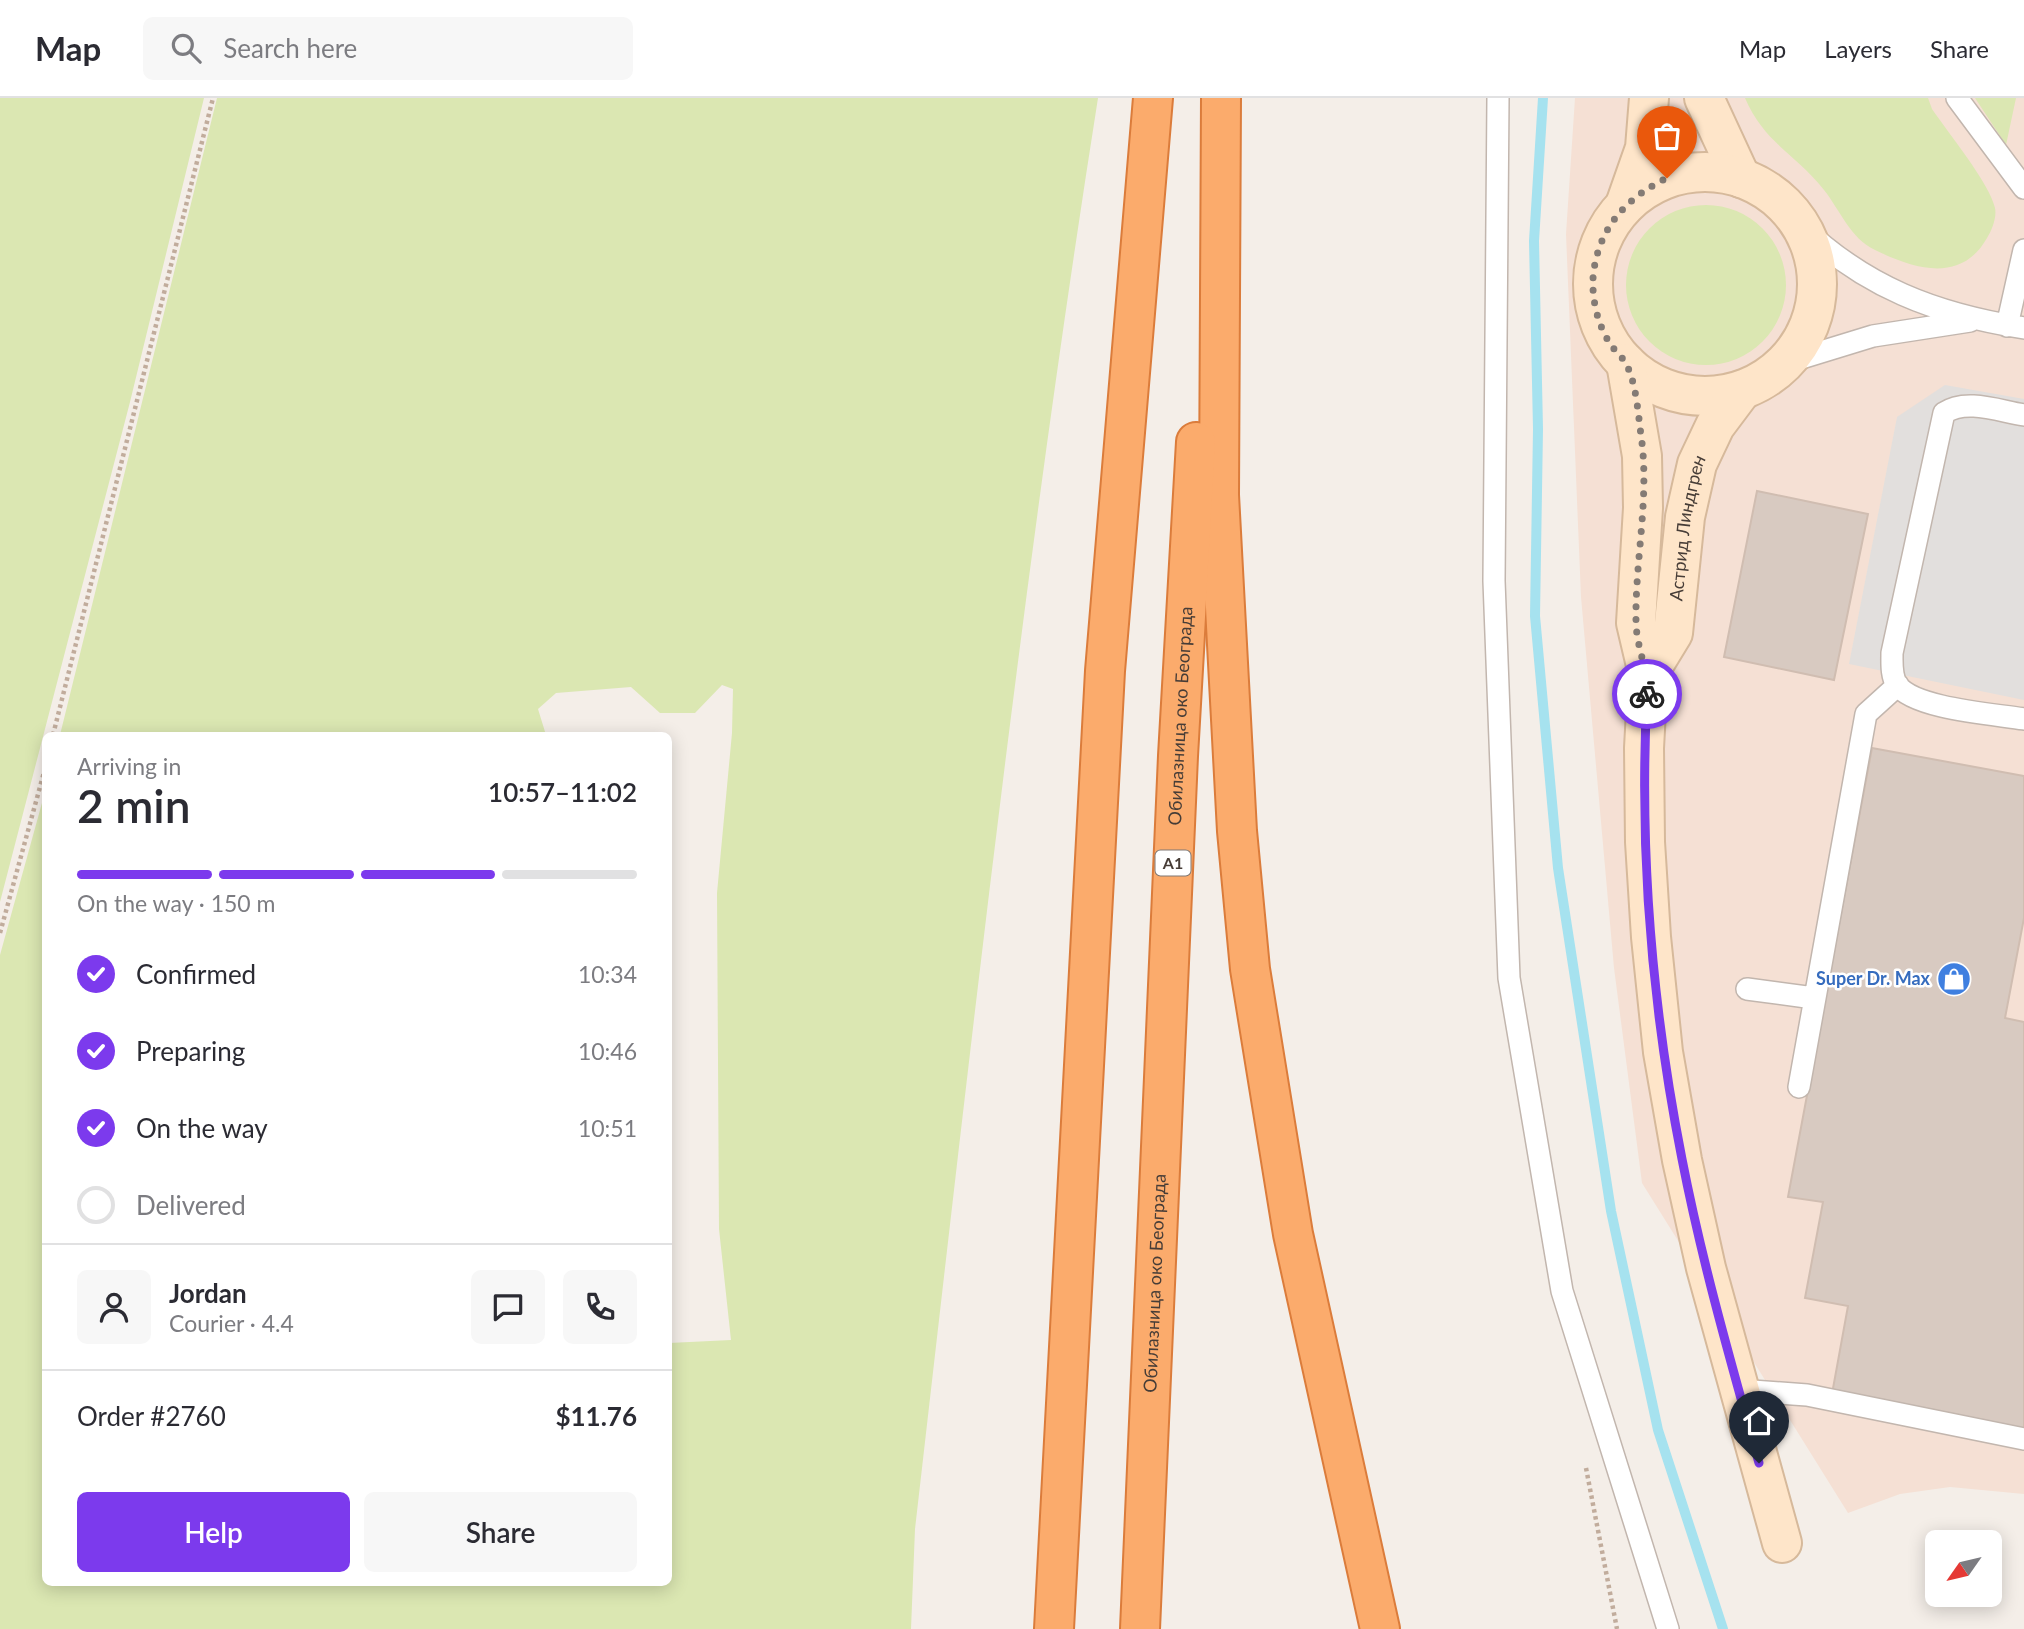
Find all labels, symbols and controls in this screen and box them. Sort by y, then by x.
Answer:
search box [143,17,633,80]
text: Map [35,28,101,68]
icon: search [167,29,205,67]
text: Search here [223,32,357,64]
text: Map [1739,34,1786,63]
text: Layers [1824,34,1892,63]
text: Share [1930,34,1989,63]
pin [1637,106,1697,178]
icon: bag [1648,117,1686,155]
street label: Астрид Линдгрен [1664,451,1710,602]
street label: Обилазница око Београда [1163,606,1197,826]
courier [1612,659,1682,729]
icon: bike [1628,675,1666,713]
text: Arriving in [77,752,181,780]
text: 10:57–11:02 [488,776,637,808]
text: 2 min [77,778,191,833]
road number: A1 [1156,850,1190,876]
text: On the way · 150 m [77,889,276,917]
icon: check [77,955,115,993]
text: Confirmed [136,958,256,990]
text: 10:34 [578,960,637,988]
shop icon: Super Dr. Max [1935,960,1973,998]
place label: Super Dr. Max [1816,967,1931,989]
icon: check [77,1032,115,1070]
text: Preparing [136,1035,245,1067]
text: 10:46 [578,1037,637,1065]
icon: check [77,1109,115,1147]
text: On the way [136,1112,268,1144]
text: 10:51 [578,1114,637,1142]
street label: Обилазница око Београда [1138,1173,1170,1393]
text: Delivered [136,1189,246,1221]
button: person [77,1270,151,1344]
button: chat [471,1270,545,1344]
button: phone [563,1270,637,1344]
text: Jordan [169,1277,247,1309]
text: Courier · 4.4 [169,1309,294,1337]
pin [1729,1391,1789,1463]
text: Order #2760 [77,1400,226,1432]
text: $11.76 [555,1400,637,1432]
icon: home [1740,1402,1778,1440]
button: Help [77,1492,350,1572]
button: Share [364,1492,637,1572]
north arrow [1925,1530,2002,1606]
map controls [1925,1530,2002,1607]

